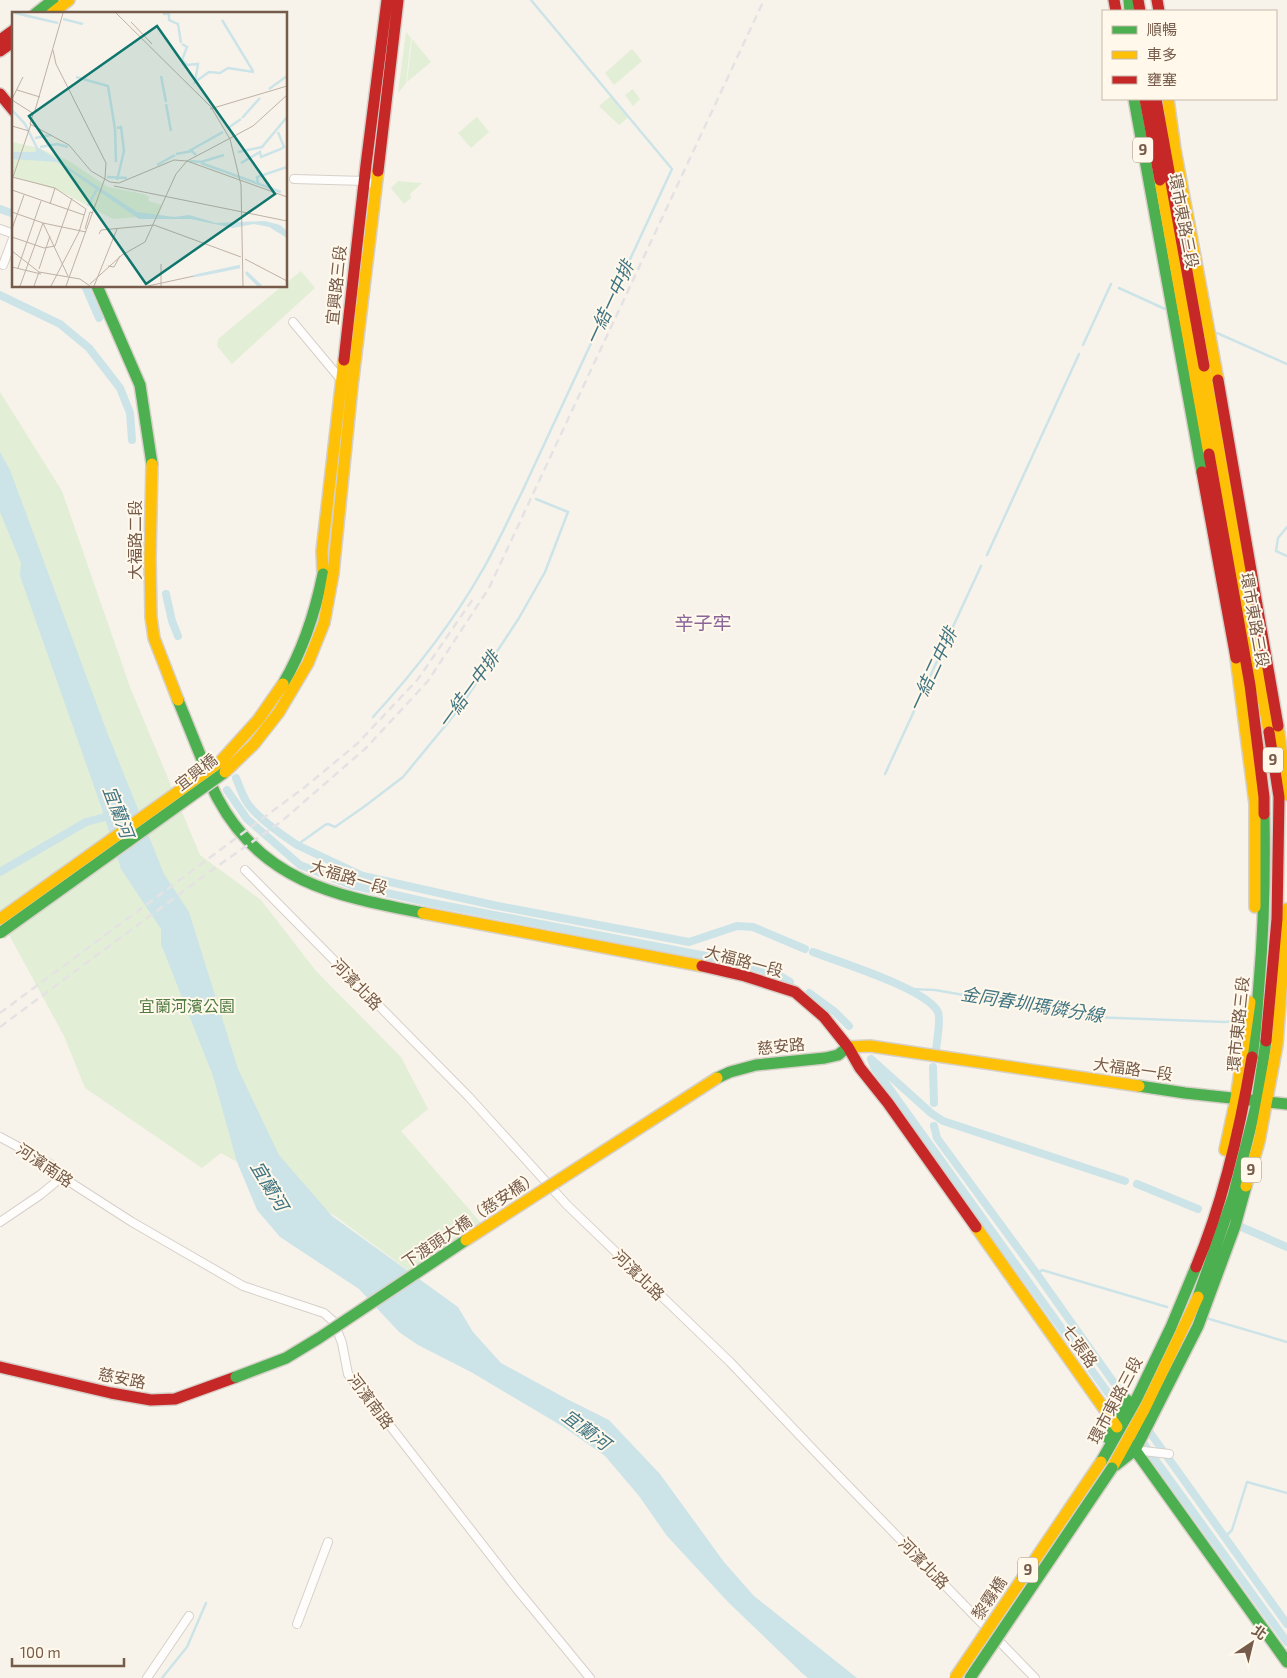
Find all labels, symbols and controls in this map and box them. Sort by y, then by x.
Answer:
legend [1102,10,1277,100]
inset map [12,12,288,288]
text: 順暢 [1147,20,1177,38]
text: 車多 [1147,45,1177,63]
text: 壅塞 [1147,70,1177,88]
road number: 9 [1133,138,1153,162]
street label: 環市東路三段 [1166,172,1203,270]
street label: 宜興路三段 [322,244,349,326]
water label: 一結一中排 [580,255,639,348]
street label: 大福路二段 [125,500,144,580]
street label: 環市東路三段 [1238,571,1273,669]
district label: 辛子牢 [674,611,732,634]
water label: 一結二中排 [903,622,962,715]
water label: 一結一中排 [433,645,505,732]
road number: 9 [1263,748,1283,772]
street label: 宜興橋 [171,749,220,794]
water label: 宜蘭河 [99,782,140,844]
street label: 大福路一段 [308,856,390,897]
street label: 大福路一段 [703,941,785,980]
street label: 河濱北路 [328,954,386,1013]
street label: 環市東路三段 [1223,975,1252,1073]
water label: 金同春圳瑪僯分線 [959,982,1107,1026]
park label: 宜蘭河濱公園 [139,996,235,1015]
street label: 慈安路 [756,1034,806,1057]
street label: 大福路一段 [1092,1054,1174,1083]
street label: 河濱南路 [13,1139,77,1190]
water label: 宜蘭河 [247,1157,295,1217]
road number: 9 [1241,1158,1261,1182]
street label: 下渡頭大橋（慈安橋） [398,1166,541,1271]
street label: 河濱北路 [610,1246,669,1304]
street label: 七張路 [1059,1321,1102,1371]
street label: 環市東路三段 [1084,1353,1145,1447]
street label: 慈安路 [97,1364,147,1391]
street label: 河濱南路 [345,1369,398,1432]
water label: 宜蘭河 [558,1404,617,1456]
street label: 河濱北路 [895,1533,953,1592]
road number: 9 [1018,1558,1038,1582]
street label: 黎霧橋 [967,1573,1010,1623]
north arrow [1227,1618,1277,1668]
text: 北 [1249,1621,1270,1643]
scale bar [12,1636,125,1668]
text: 100 m [20,1643,61,1661]

